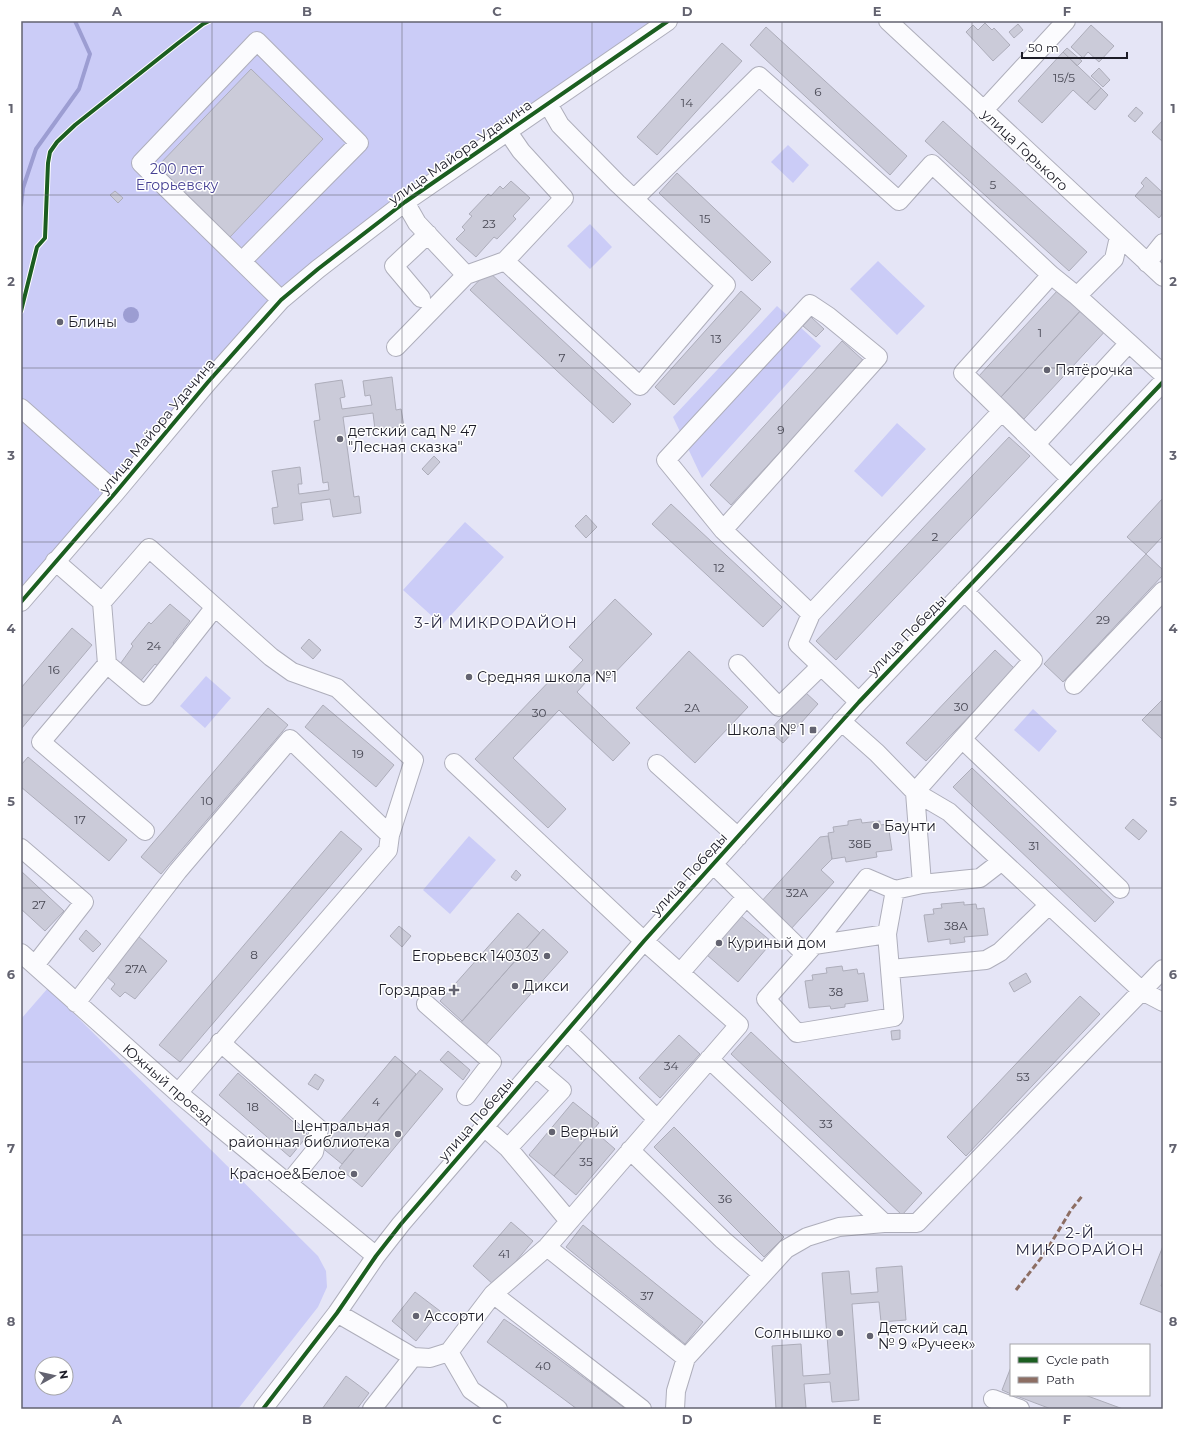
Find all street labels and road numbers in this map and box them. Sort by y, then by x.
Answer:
street label: улица Майора Удачина [384,96,535,209]
street label: улица Горького [977,105,1072,195]
street label: улица Майора Удачина [95,355,219,498]
street label: улица Победы [863,591,950,680]
street label: улица Победы [646,829,731,920]
street label: Южный проезд [119,1040,217,1128]
street label: улица Победы [434,1073,517,1166]

